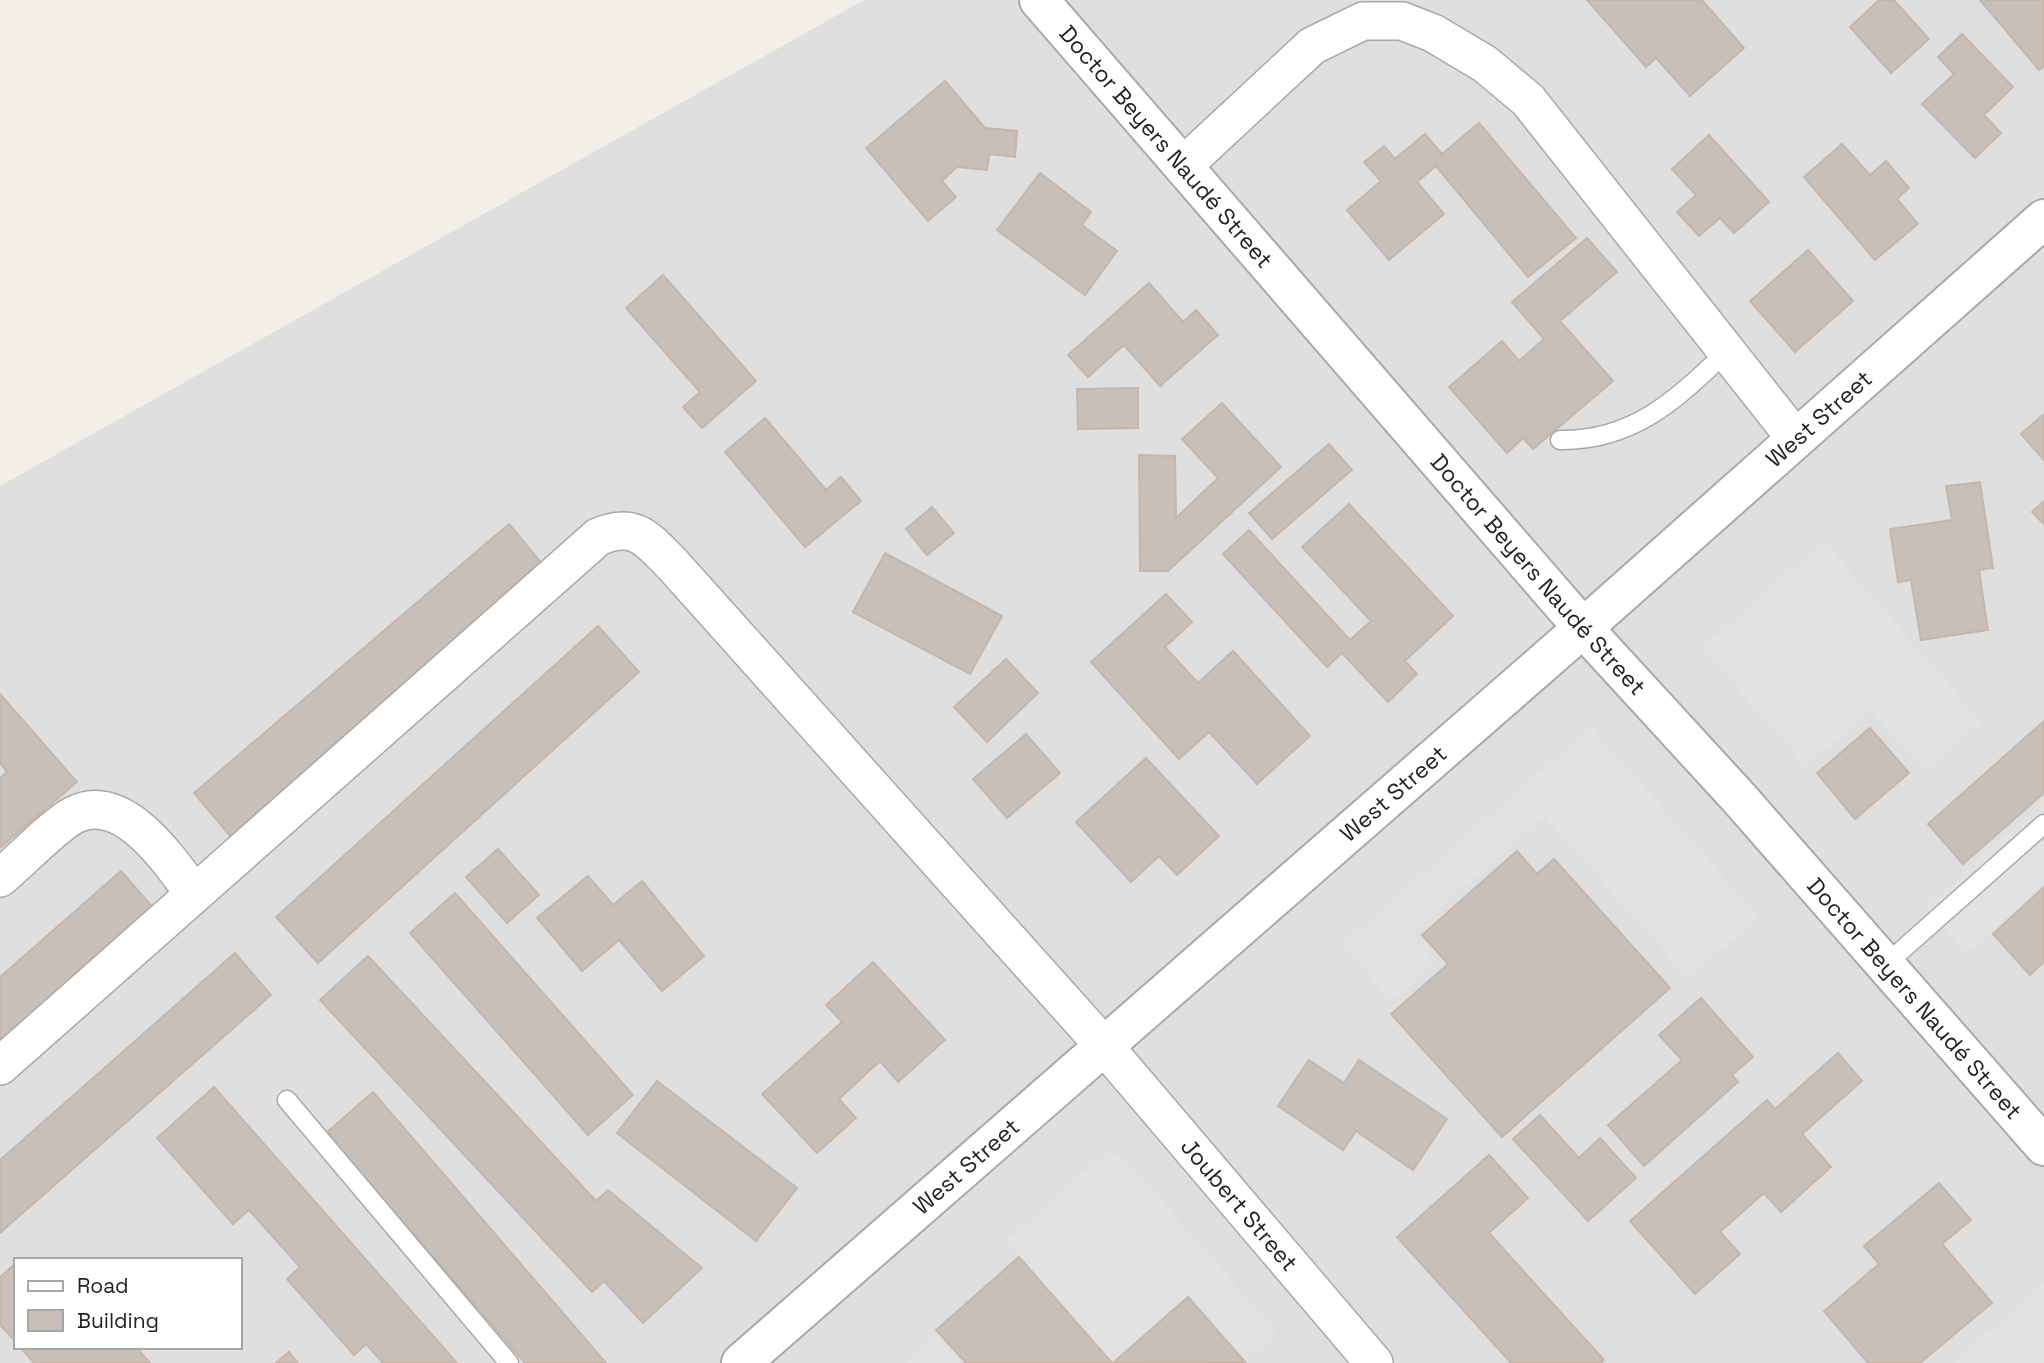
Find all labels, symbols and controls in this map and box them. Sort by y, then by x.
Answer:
street label: Doctor Beyers Naudé Street [1053,19,1279,274]
street label: West Street [1759,364,1878,474]
street label: Doctor Beyers Naudé Street [1424,448,1652,702]
street label: West Street [1334,739,1453,848]
street label: Doctor Beyers Naudé Street [1801,871,2029,1125]
street label: West Street [907,1112,1026,1221]
street label: Joubert Street [1174,1132,1304,1277]
legend [14,1258,242,1349]
text: Road [77,1272,129,1299]
text: Building [77,1307,159,1334]

